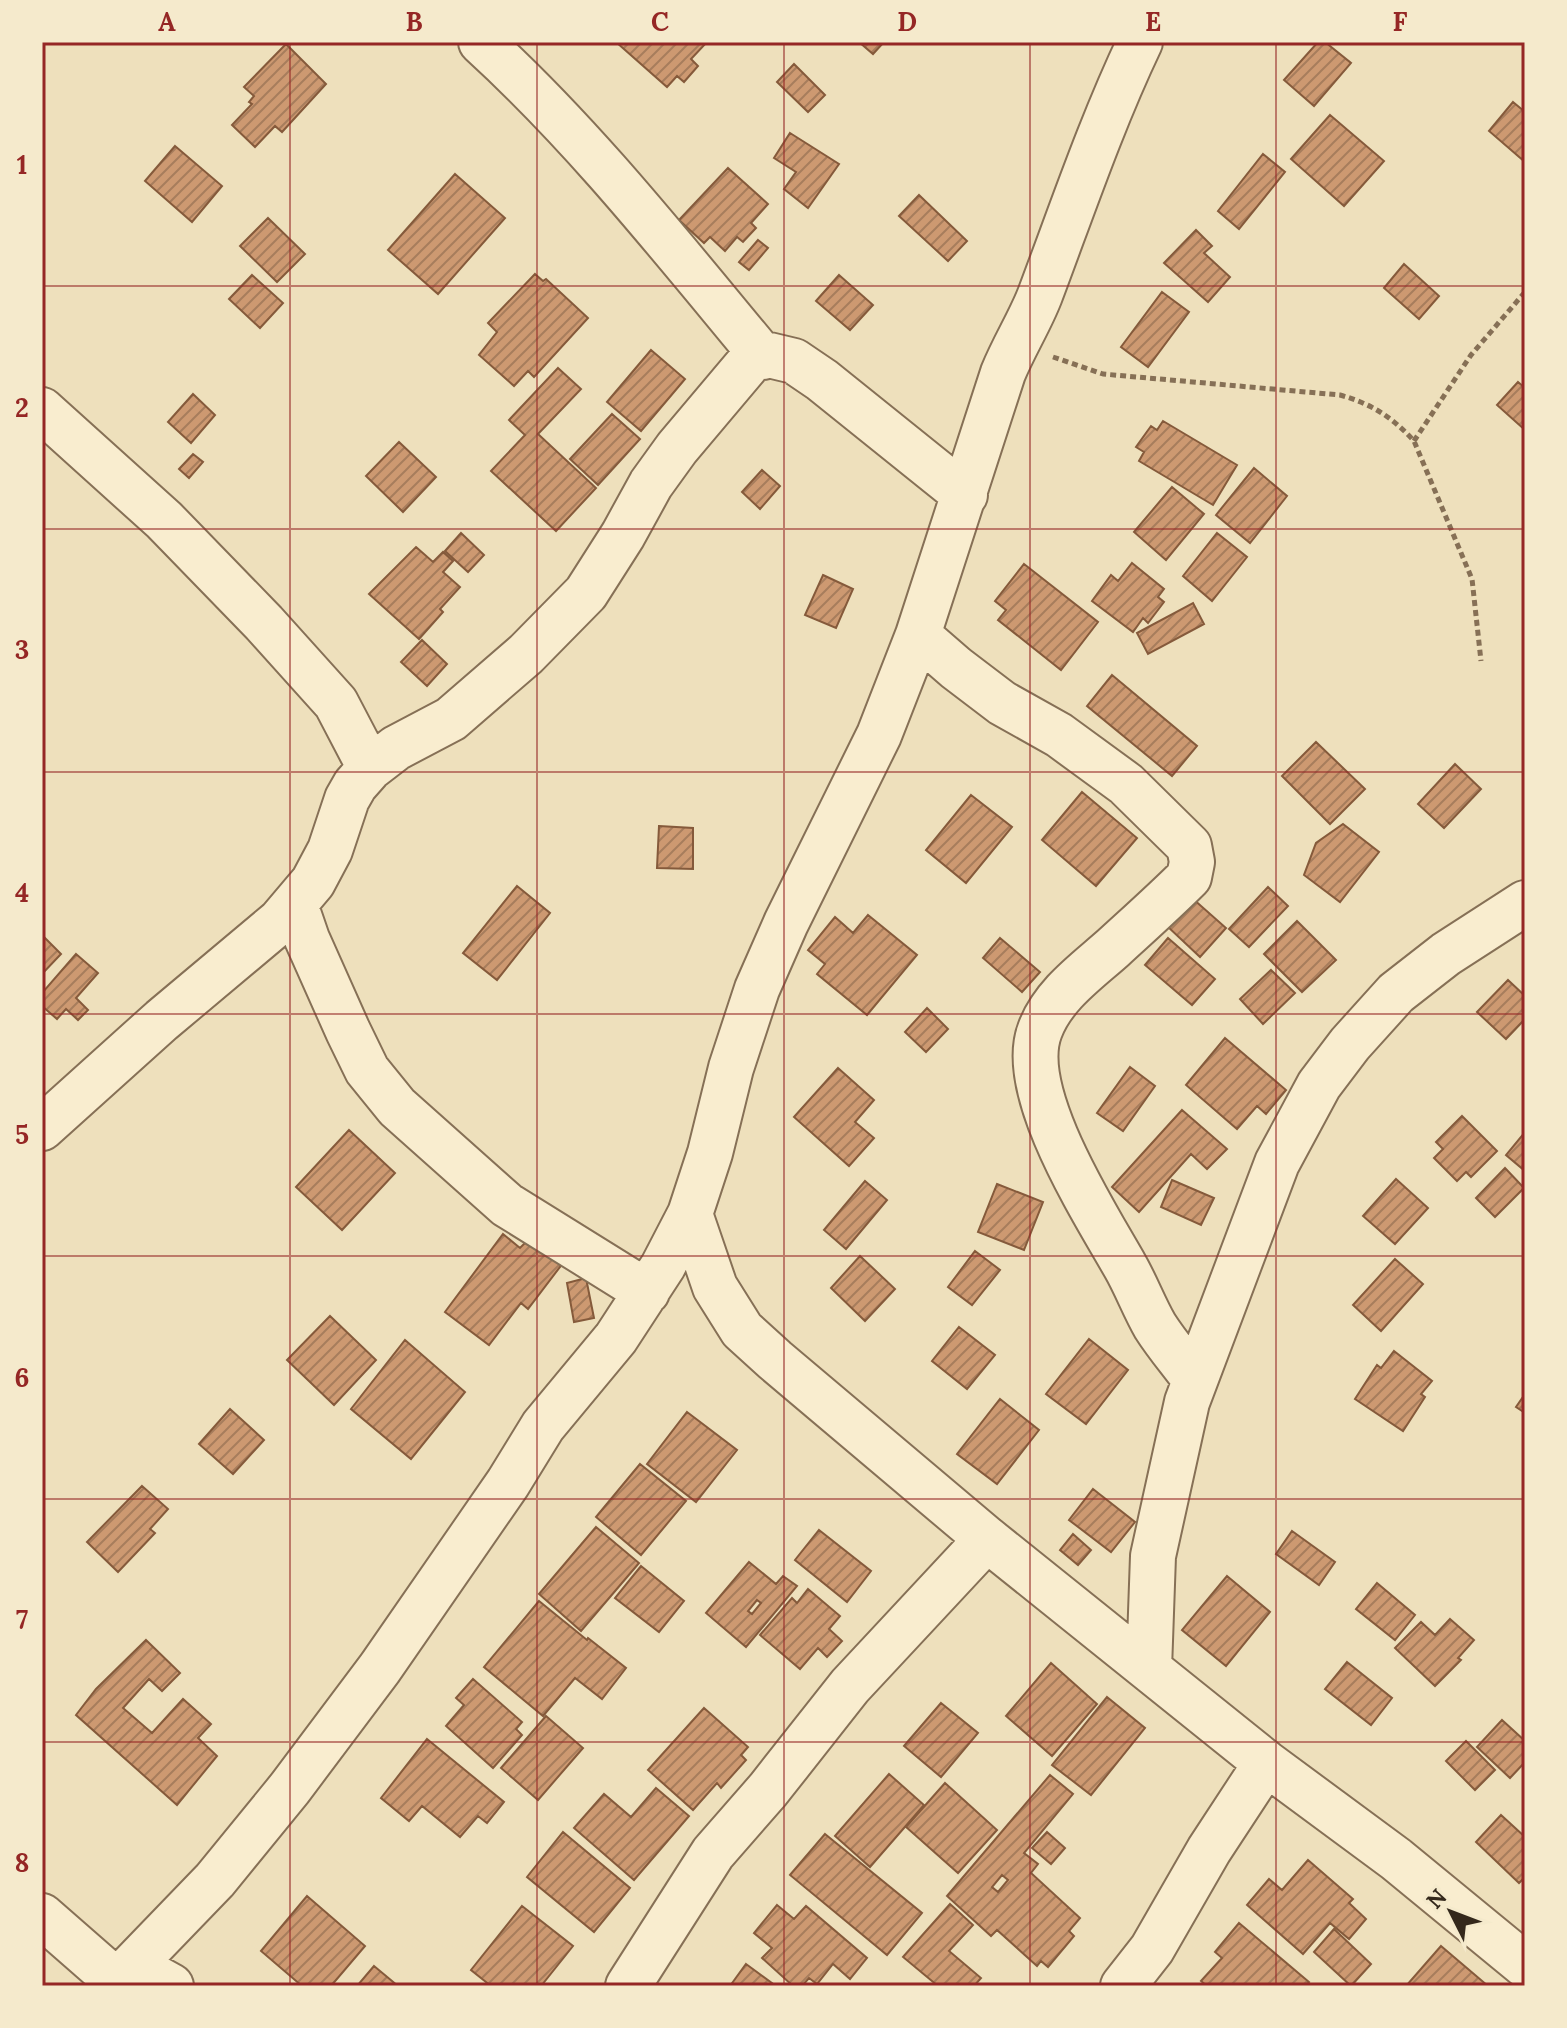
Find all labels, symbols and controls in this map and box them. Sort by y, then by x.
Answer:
text: A [158,5,176,38]
text: B [405,5,423,38]
text: C [651,5,669,38]
text: D [897,5,917,38]
text: E [1145,5,1161,38]
text: F [1393,5,1408,38]
text: 1 [17,148,27,181]
text: 2 [15,391,29,424]
text: 3 [15,633,29,666]
text: 4 [15,876,29,909]
text: 5 [15,1118,29,1151]
text: 6 [15,1361,29,1394]
text: 7 [16,1603,28,1636]
text: 8 [15,1846,29,1879]
north arrow [1411,1872,1491,1952]
text: N [1420,1883,1452,1914]

